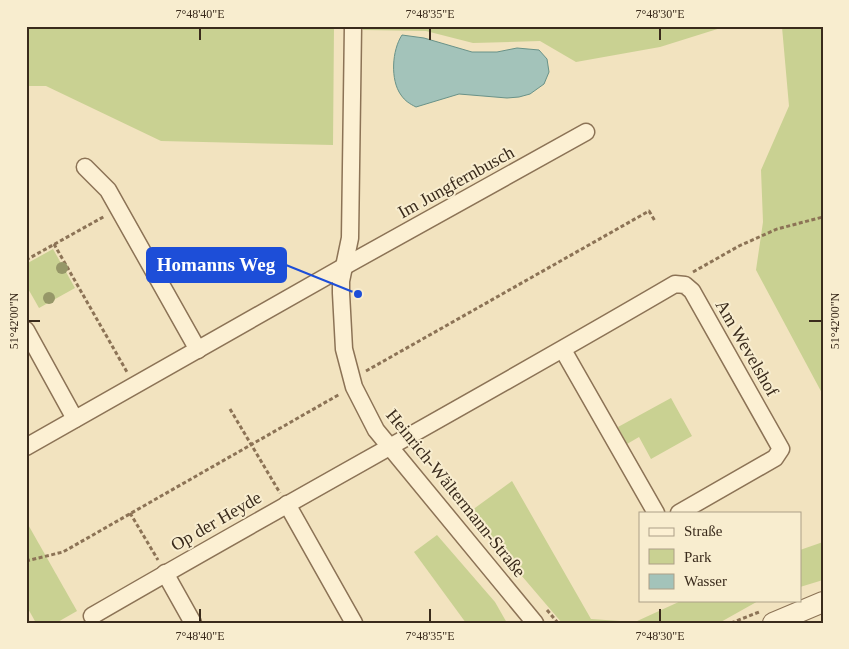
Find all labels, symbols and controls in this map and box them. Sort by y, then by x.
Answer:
text: 7°48'40"E [175,7,225,21]
text: 7°48'35"E [405,7,455,21]
text: 7°48'30"E [635,7,685,21]
street label: Im Jungfernbusch [395,142,517,222]
callout: Homanns Weg [147,248,286,282]
text: Homanns Weg [157,254,276,275]
text: 51°42'00"N [7,292,21,349]
text: 51°42'00"N [828,292,842,349]
street label: Am Wevelshof [711,296,783,400]
street label: Heinrich-Wältermann-Straße [382,405,530,581]
street label: Op der Heyde [167,487,265,555]
legend [639,512,802,602]
text: Straße [684,523,723,539]
text: Park [684,549,712,565]
text: Wasser [684,573,727,589]
text: 7°48'40"E [175,629,225,643]
text: 7°48'35"E [405,629,455,643]
text: 7°48'30"E [635,629,685,643]

